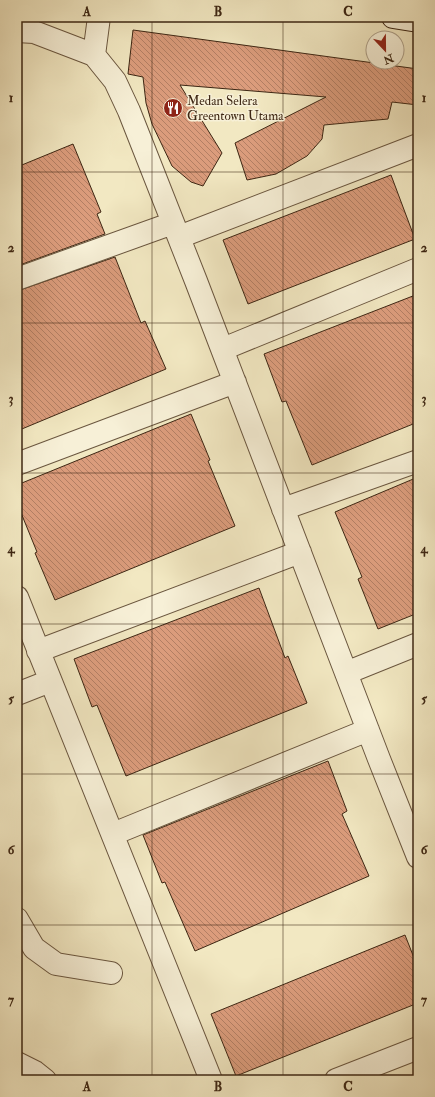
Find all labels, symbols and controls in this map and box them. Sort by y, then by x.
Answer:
text: A [82,4,92,20]
text: B [214,4,222,20]
text: C [343,4,353,20]
north arrow [365,30,405,70]
text: N [380,51,396,67]
text: 1 [9,90,14,106]
text: 1 [422,90,427,106]
place label: Medan Selera Greentown Utama [187,93,284,124]
restaurant icon: Medan Selera Greentown Utama [162,97,184,119]
text: 2 [8,240,15,256]
text: 2 [421,240,428,256]
text: 3 [9,391,14,407]
text: 3 [422,391,427,407]
text: 4 [6,541,15,557]
text: 4 [419,541,428,557]
text: 5 [8,691,14,707]
text: 5 [421,691,427,707]
text: 6 [8,842,16,858]
text: 6 [421,842,429,858]
text: 7 [8,992,15,1008]
text: 7 [421,992,428,1008]
text: A [82,1079,92,1095]
text: B [214,1079,222,1095]
text: C [343,1079,353,1095]

